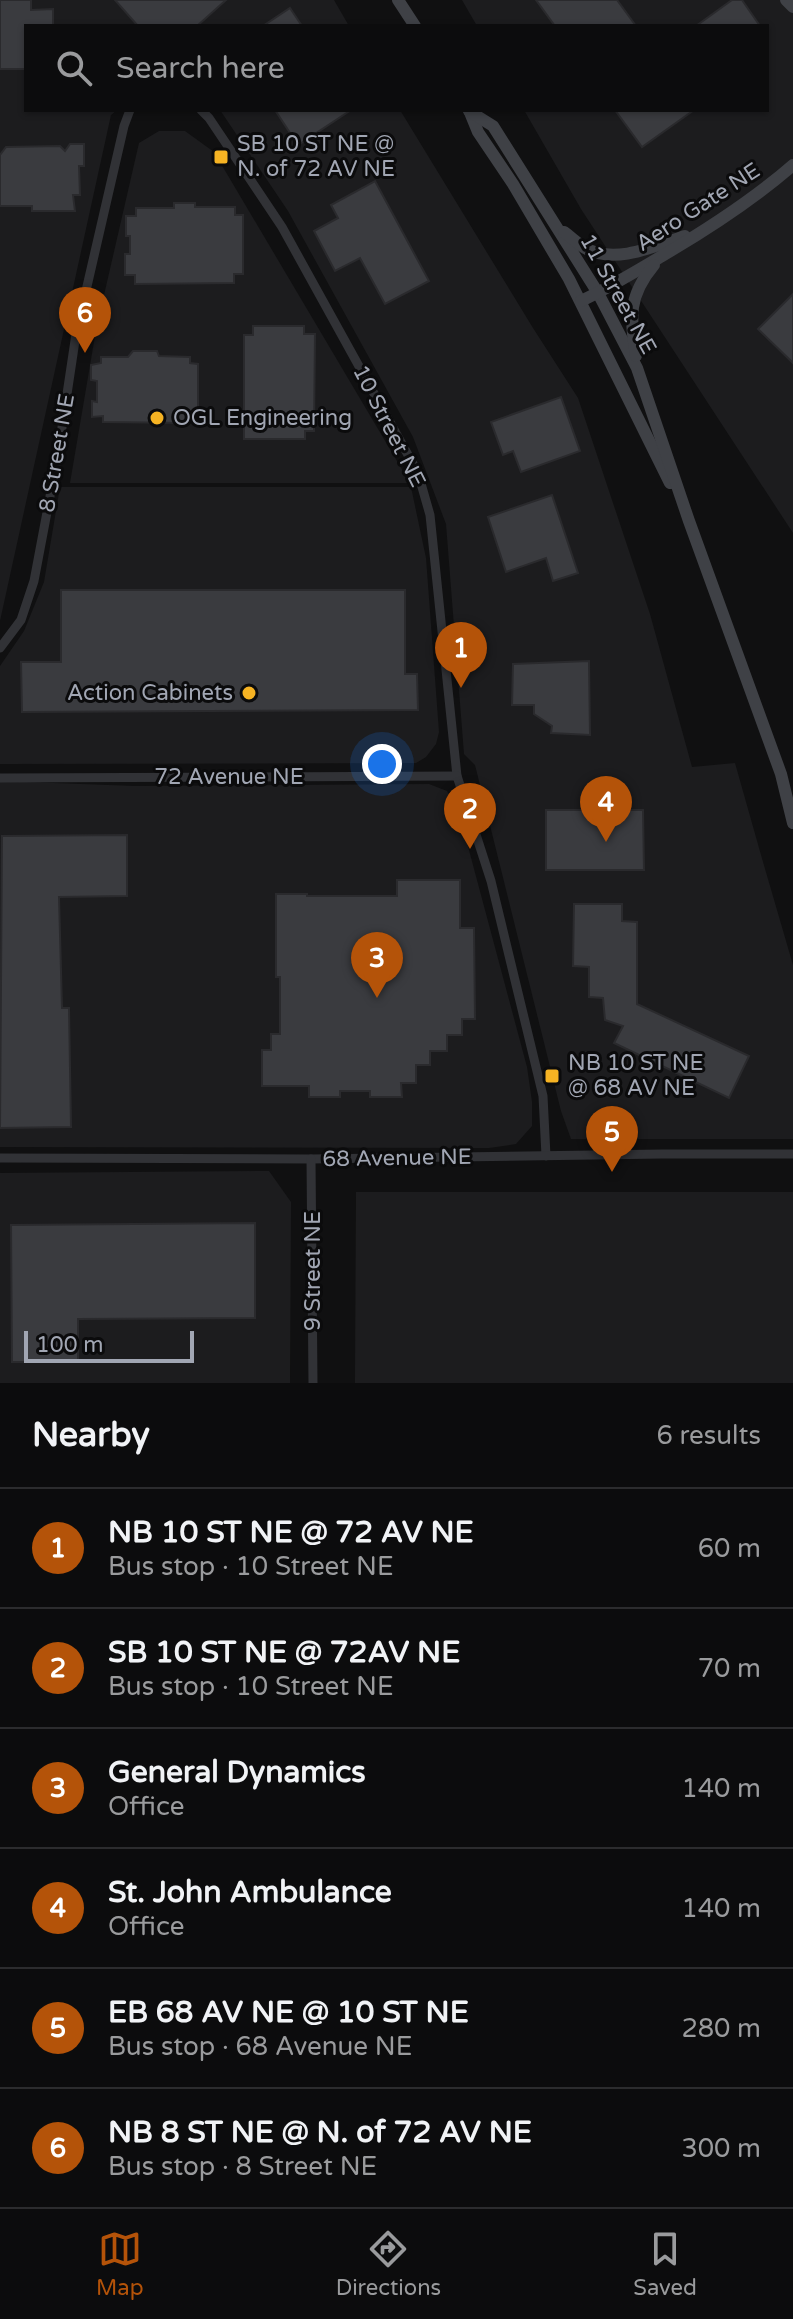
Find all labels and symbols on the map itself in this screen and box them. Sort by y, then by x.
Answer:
place label: SB 10 ST NE @ N. of 72 AV NE [237,131,395,182]
marker: SB 10 ST NE @ N. of 72 AV NE [212,148,230,166]
street label: Aero Gate NE [631,157,765,257]
street label: 11 Street NE [574,229,662,359]
pin: 6 [59,287,111,353]
street label: 10 Street NE [347,361,431,491]
street label: 8 Street NE [34,392,80,514]
place label: OGL Engineering [173,405,352,431]
marker: OGL Engineering [148,409,166,427]
pin: 1 [435,622,487,688]
place label: Action Cabinets [67,680,233,706]
marker: Action Cabinets [240,684,258,702]
your location [362,744,402,784]
street label: 72 Avenue NE [154,764,304,790]
pin: 4 [580,776,632,842]
pin: 2 [444,783,496,849]
pin: 3 [351,932,403,998]
place label: NB 10 ST NE @ 68 AV NE [568,1050,704,1101]
marker: NB 10 ST NE @ 68 AV NE [543,1067,561,1085]
pin: 5 [586,1106,638,1172]
street label: 68 Avenue NE [322,1144,472,1172]
street label: 9 Street NE [300,1211,326,1331]
scale bar [24,1327,194,1363]

